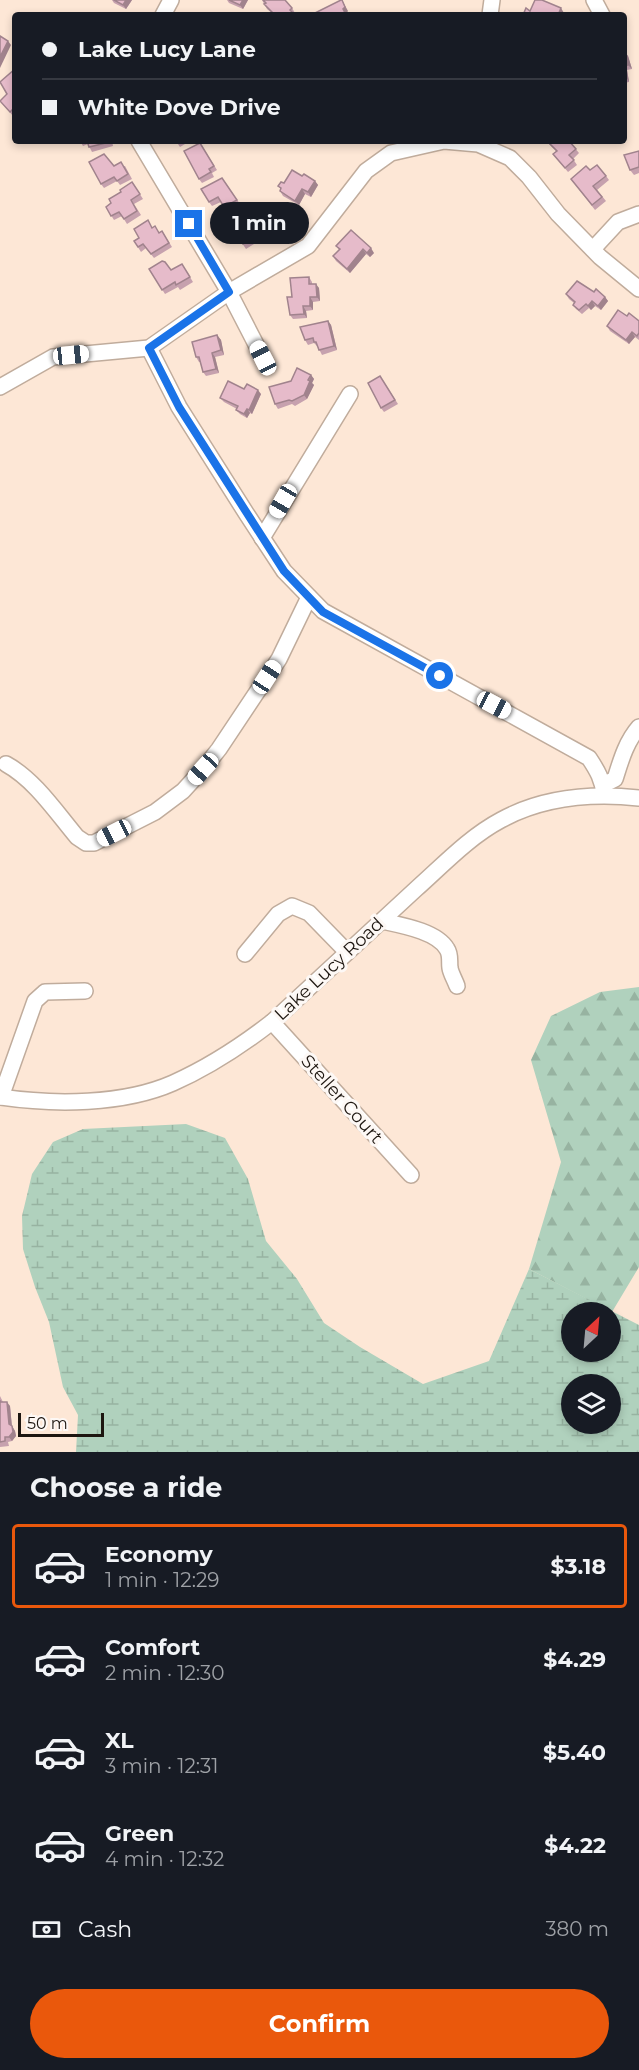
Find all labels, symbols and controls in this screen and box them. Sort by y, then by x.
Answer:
text: Lake Lucy Lane [78,36,256,63]
text: White Dove Drive [78,94,281,121]
callout: 1 min [210,203,309,245]
route end [175,210,202,237]
text: 1 min [232,211,287,235]
car [247,338,279,378]
car [52,344,90,366]
car [266,481,300,521]
car [250,657,284,697]
route start [426,662,453,689]
car [474,689,514,721]
car [184,750,222,788]
car [94,817,134,849]
street label: Lake Lucy Road [270,913,388,1025]
street label: Steller Court [296,1050,388,1148]
north arrow [561,1302,621,1362]
map controls [561,1302,621,1434]
button: layers [561,1374,621,1434]
scale bar [18,1410,104,1438]
text: 50 m [27,1414,68,1433]
text: Choose a ride [30,1471,222,1504]
icon: car [33,1539,87,1593]
text: Economy [105,1541,213,1568]
text: $3.18 [550,1553,606,1580]
text: 1 min · 12:29 [105,1568,219,1592]
icon: car [33,1632,87,1686]
text: Comfort [105,1634,200,1661]
text: $4.29 [543,1646,606,1673]
text: 2 min · 12:30 [105,1661,225,1685]
icon: car [33,1725,87,1779]
text: XL [105,1727,134,1754]
text: $5.40 [543,1739,606,1766]
text: 3 min · 12:31 [105,1754,218,1778]
icon: car [33,1818,87,1872]
text: Green [105,1820,174,1847]
text: $4.22 [544,1832,606,1859]
text: 4 min · 12:32 [105,1847,224,1871]
icon: cash [30,1913,63,1946]
text: Cash [78,1916,132,1943]
text: 380 m [545,1917,609,1941]
button: Confirm [30,1989,609,2058]

